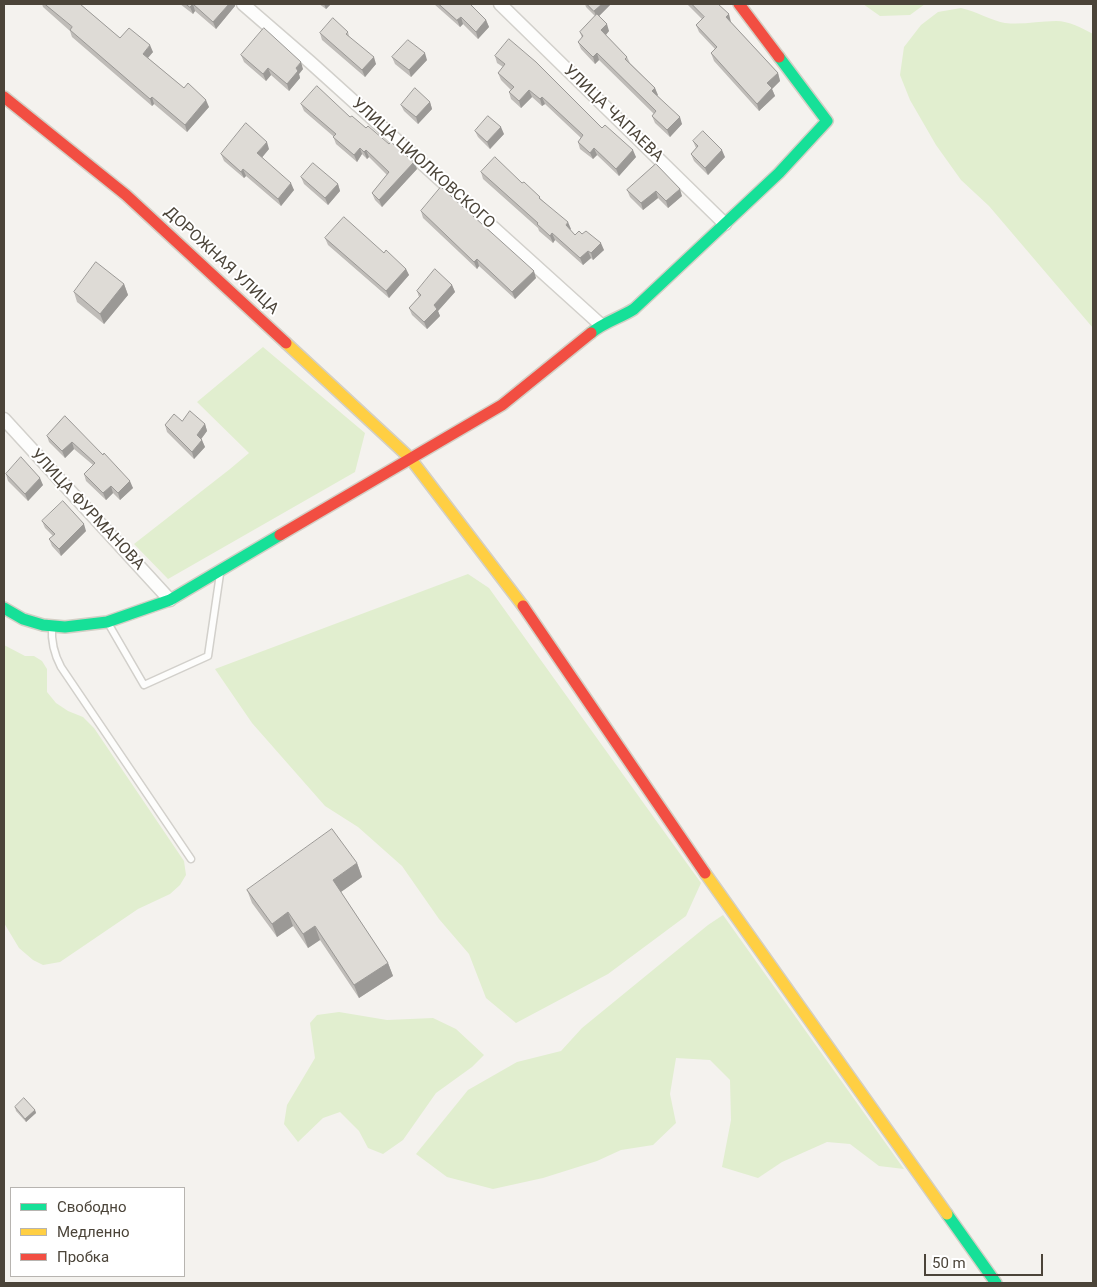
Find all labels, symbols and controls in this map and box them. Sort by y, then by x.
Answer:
street label: УЛИЦА ЧАПАЕВА [559,61,667,167]
street label: УЛИЦА ЦИОЛКОВСКОГО [348,95,498,233]
street label: ДОРОЖНАЯ УЛИЦА [160,203,282,319]
street label: УЛИЦА ФУРМАНОВА [26,445,148,575]
legend [10,1187,185,1277]
text: Свободно [57,1198,126,1216]
text: Медленно [57,1223,130,1241]
scale bar [927,1244,1046,1276]
text: Пробка [57,1248,109,1266]
text: 50 m [932,1254,966,1272]

